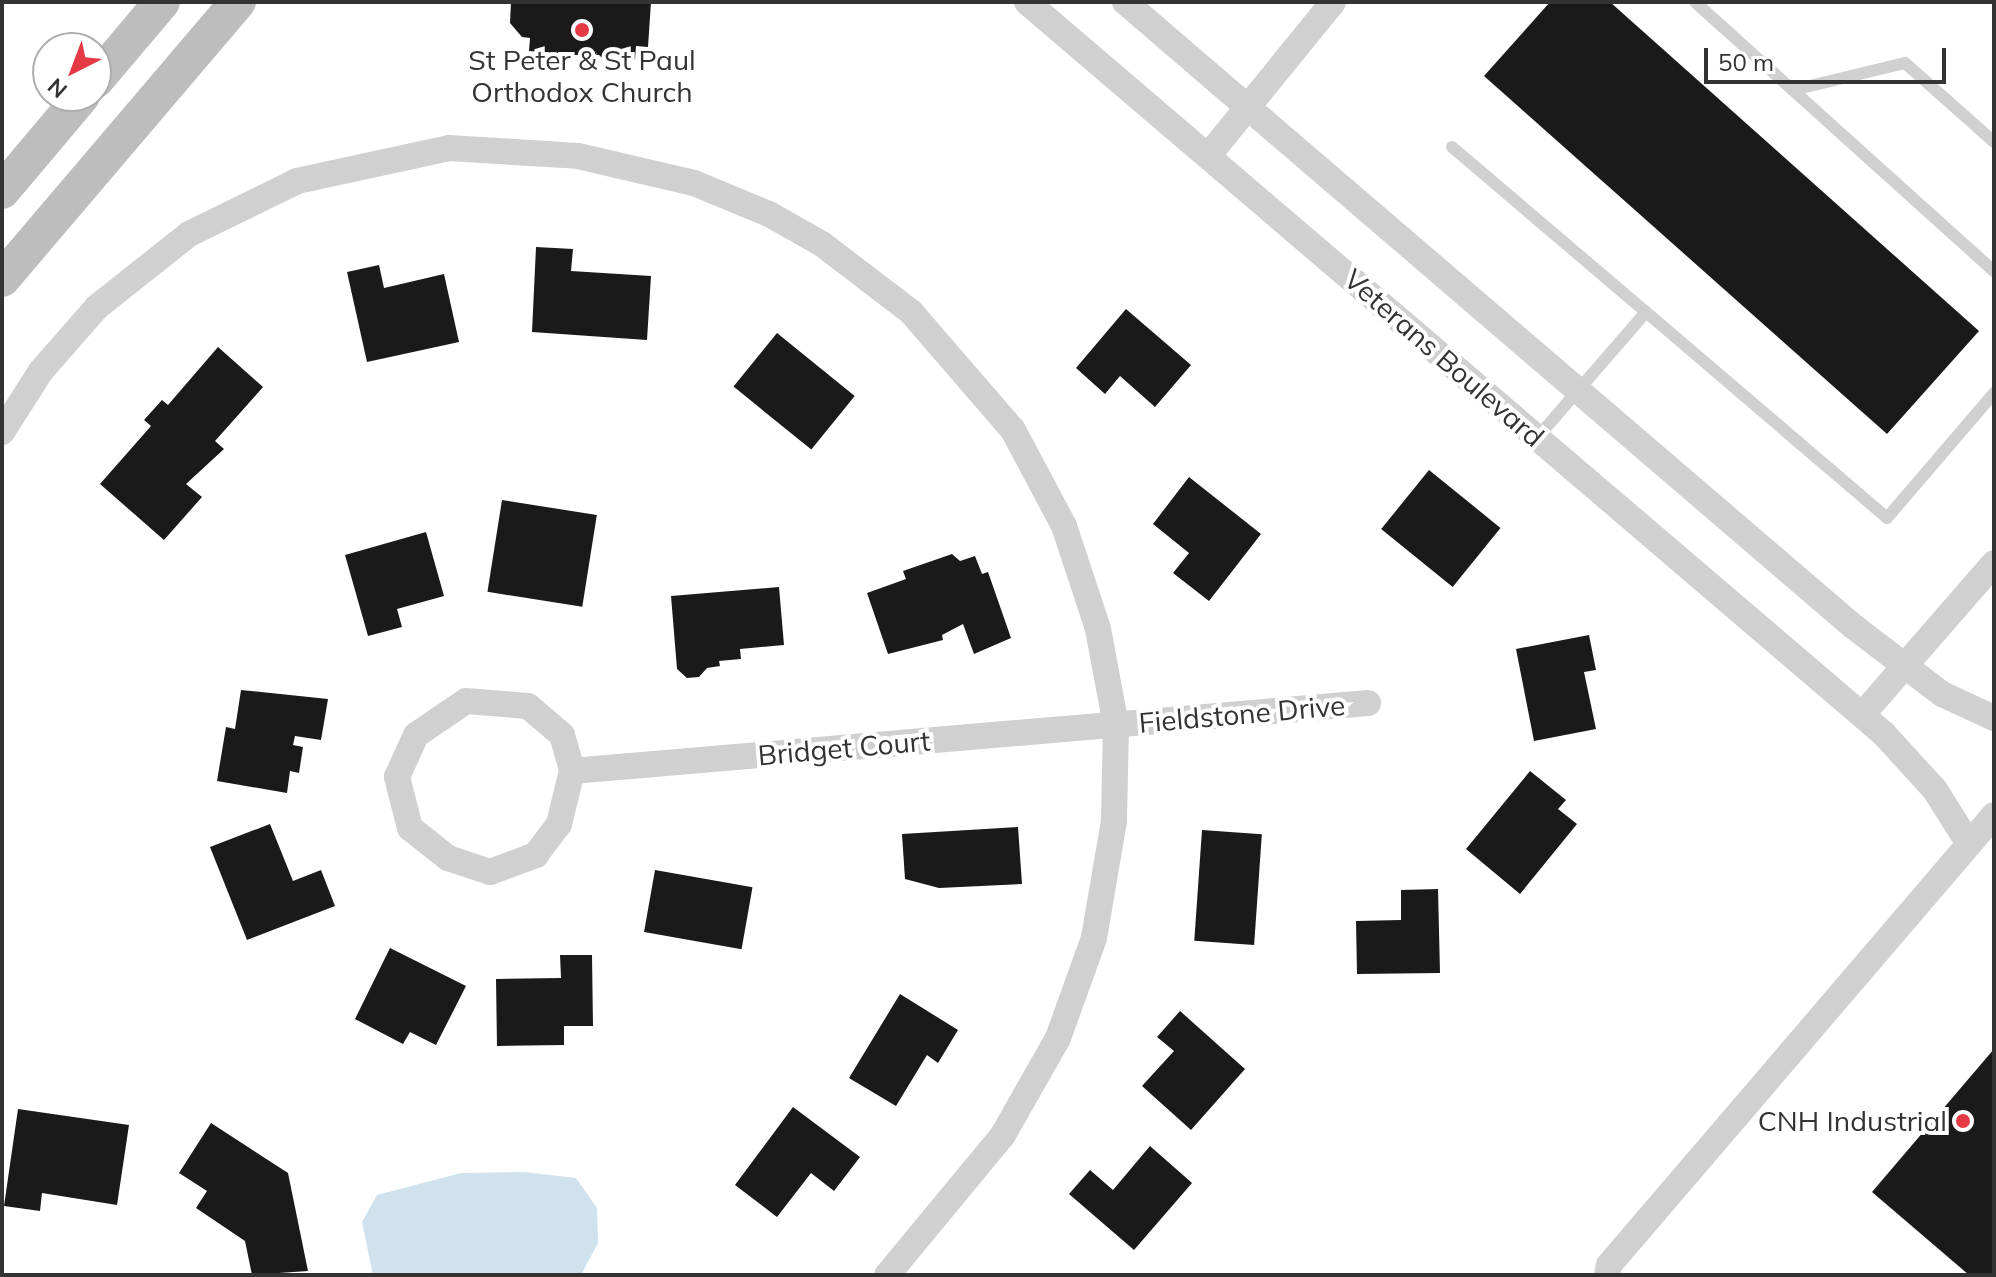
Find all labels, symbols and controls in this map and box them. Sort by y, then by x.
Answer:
marker: St Peter & St Paul Orthodox Church [573,21,591,39]
north arrow [32,32,112,112]
scale bar [1708,32,1950,82]
place label: St Peter & St Paul Orthodox Church [468,43,696,109]
text: 50 m [1718,47,1774,77]
text: N [42,72,73,104]
street label: Veterans Boulevard [1337,262,1551,454]
street label: Fieldstone Drive [1137,688,1347,740]
street label: Bridget Court [756,724,932,772]
place label: CNH Industrial [1758,1104,1947,1138]
marker: CNH Industrial [1954,1112,1972,1130]

